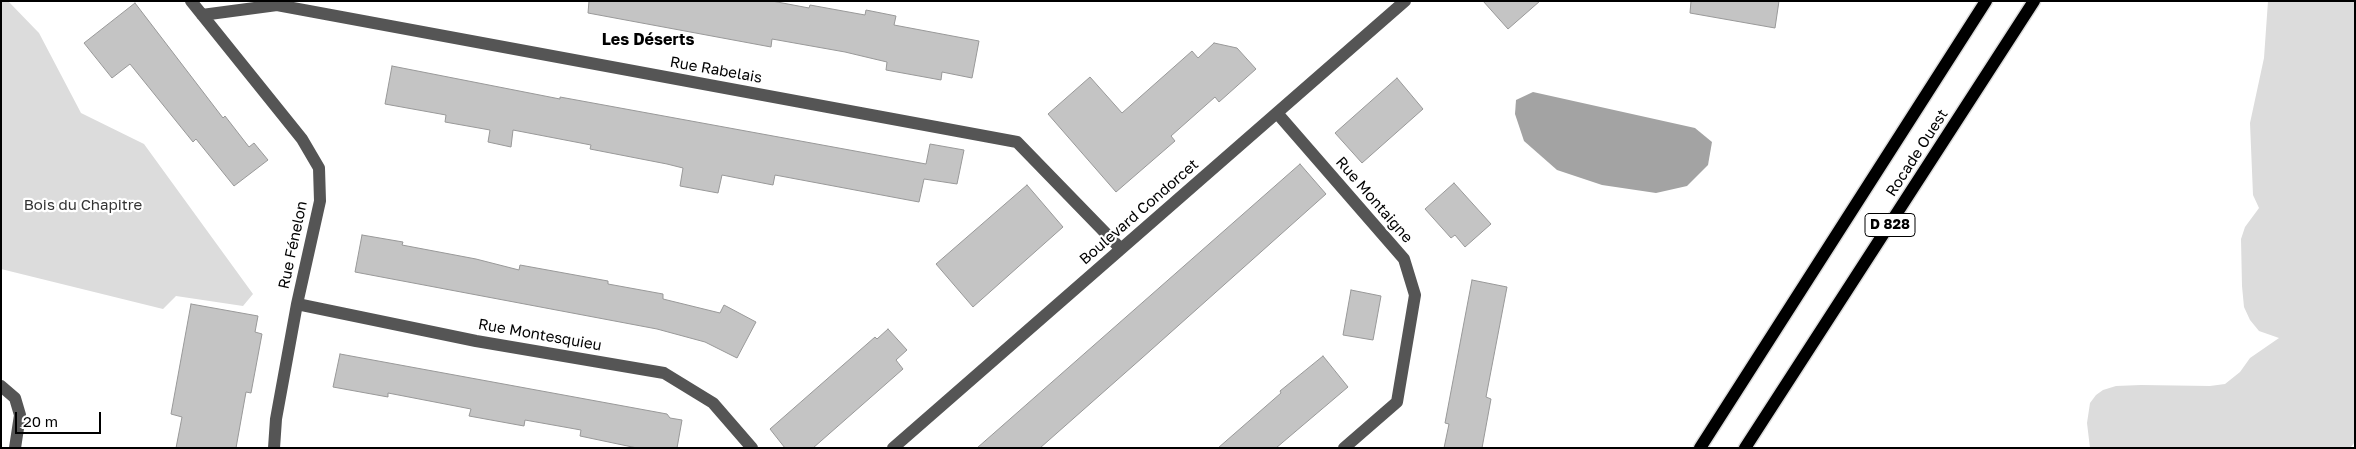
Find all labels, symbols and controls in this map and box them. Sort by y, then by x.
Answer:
district label: Les Déserts [602,30,694,50]
street label: Rue Rabelais [669,53,763,87]
street label: Rocade Ouest [1882,106,1952,200]
street label: Rue Montaigne [1332,153,1416,247]
street label: Boulevard Condorcet [1076,156,1202,268]
park label: Bois du Chapitre [24,196,142,214]
street label: Rue Fénelon [275,199,311,291]
road number: D 828 [1865,214,1915,236]
street label: Rue Montesquieu [477,315,603,355]
scale bar [18,402,104,434]
text: 20 m [23,412,58,430]

